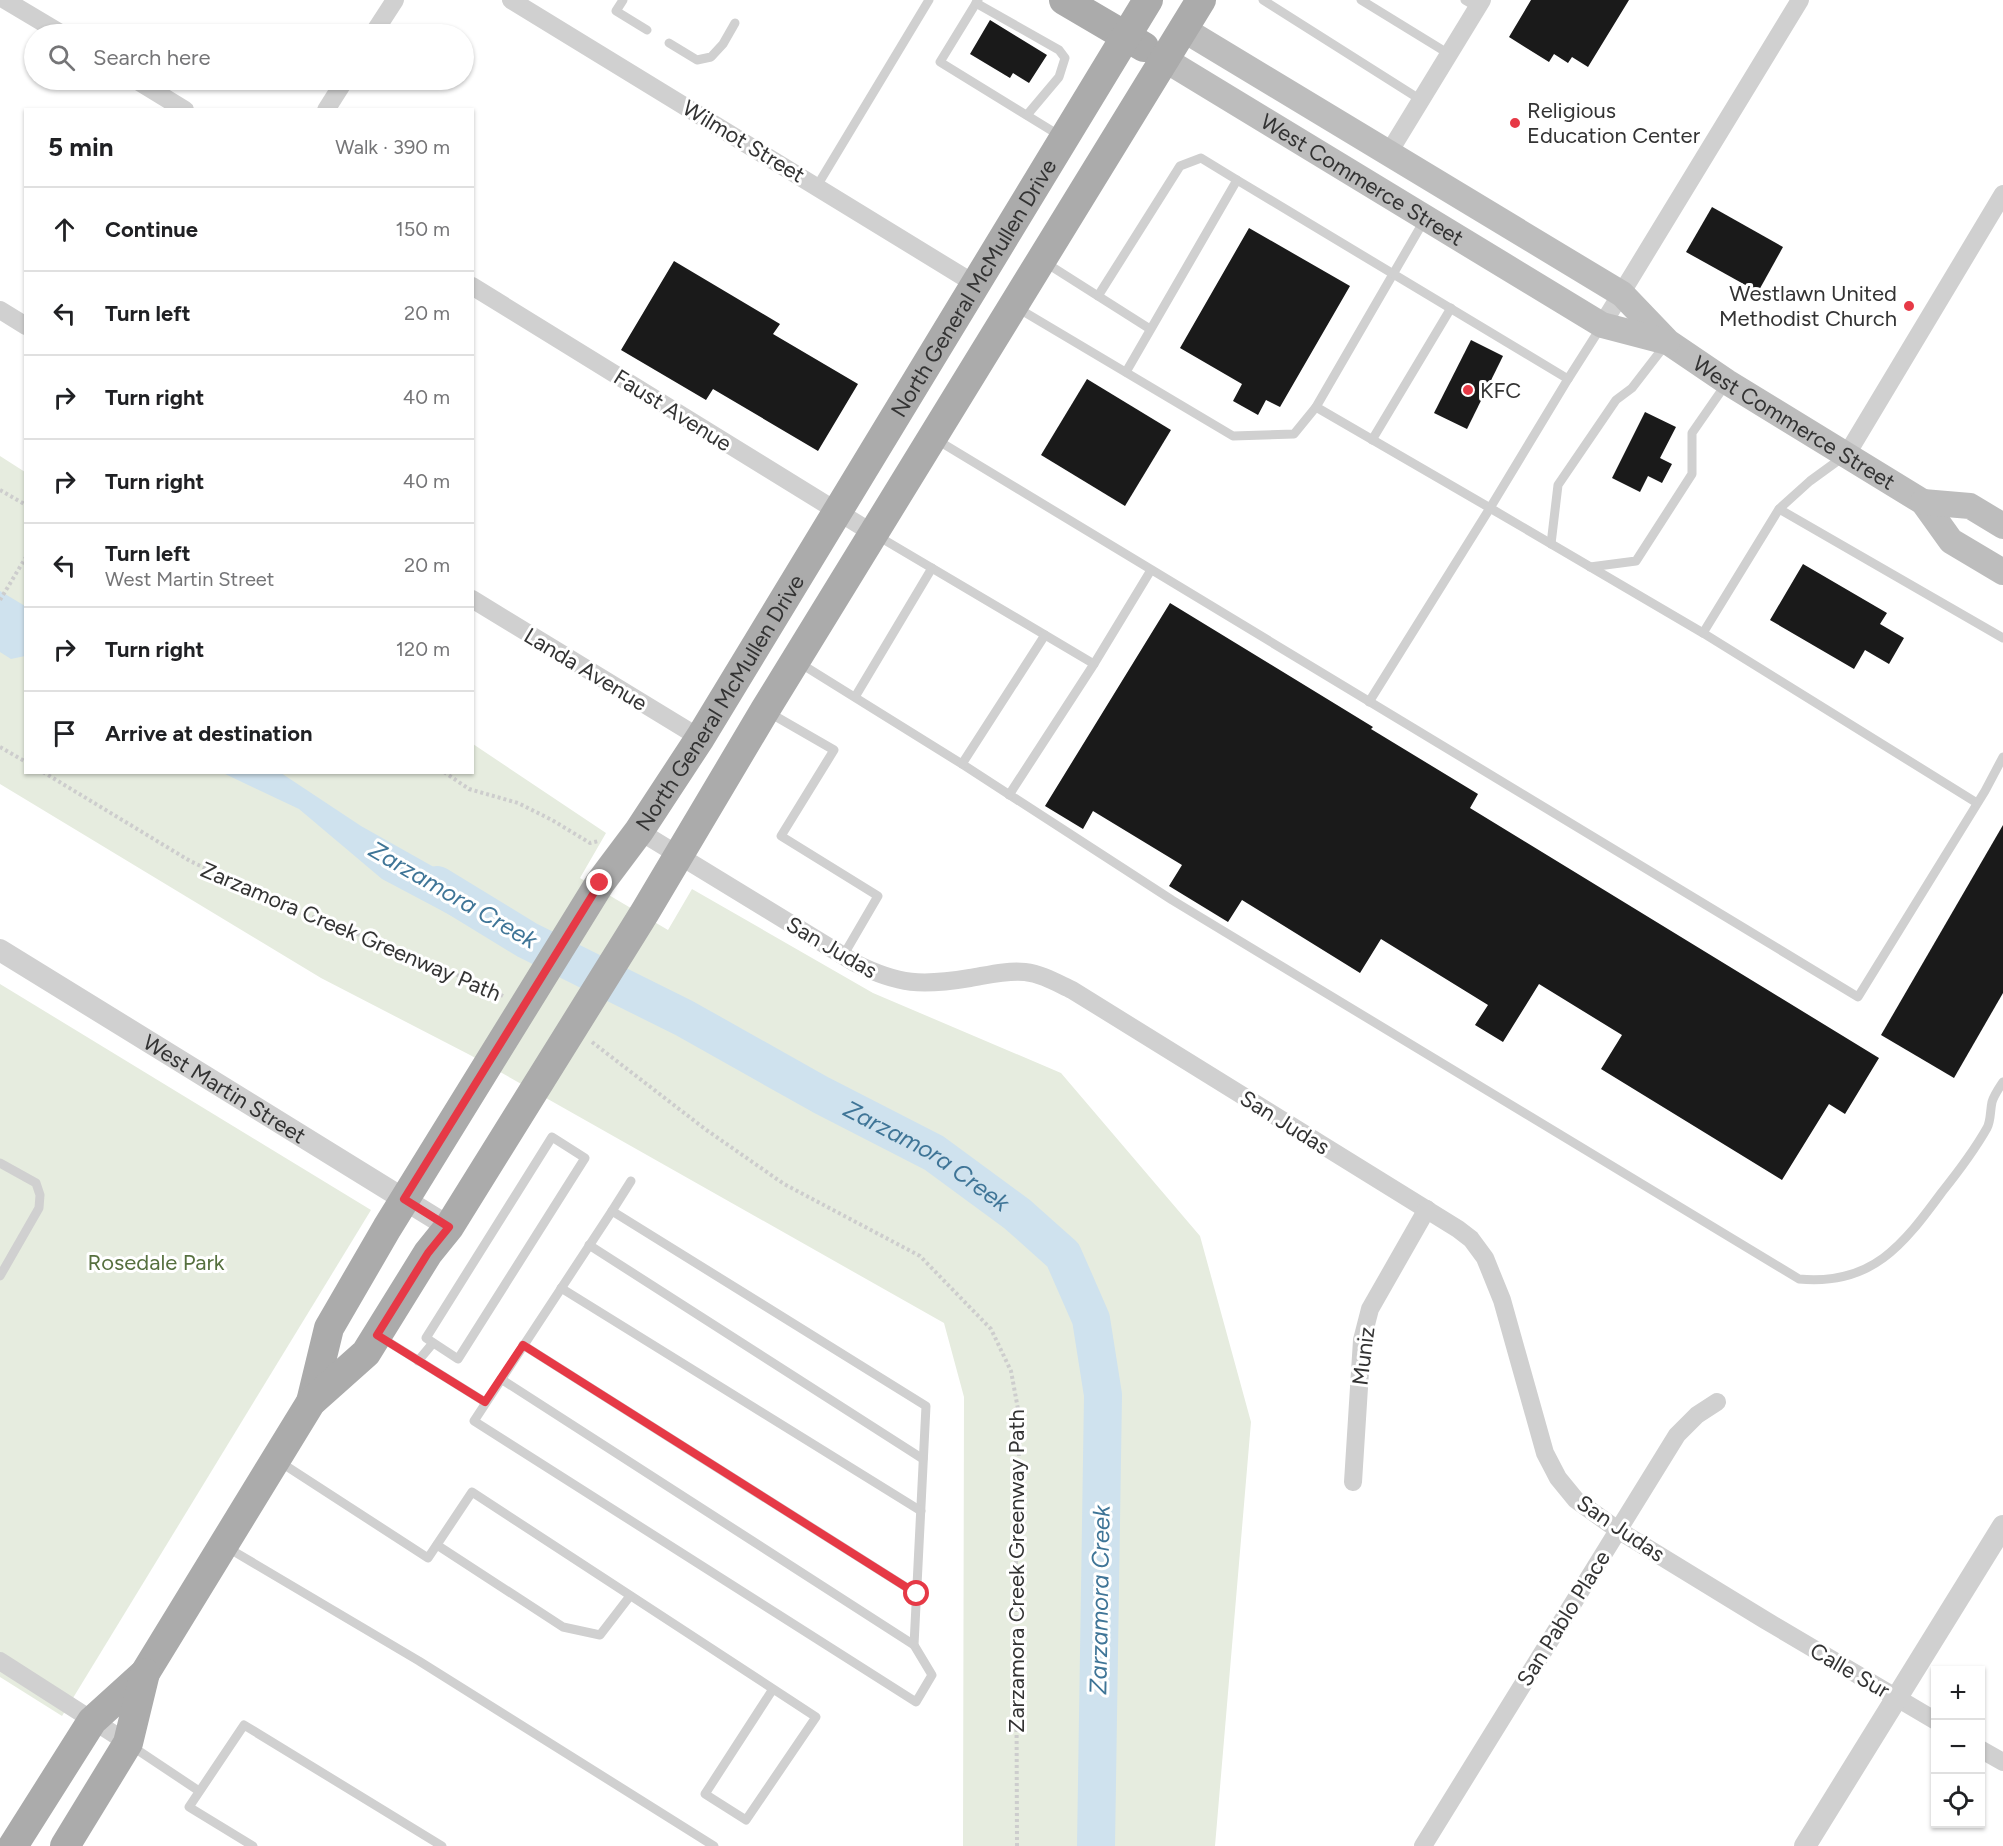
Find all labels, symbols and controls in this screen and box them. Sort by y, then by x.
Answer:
search box [24,24,474,90]
icon: search [45,41,78,74]
text: Search here [93,44,211,71]
street label: Wilmot Street [678,94,810,189]
place label: Religious Education Center [1527,97,1701,149]
street label: West Commerce Street [1256,108,1469,252]
marker: Religious Education Center [1508,116,1522,130]
text: 5 min [48,131,114,163]
text: Walk · 390 m [335,135,450,159]
street label: North General McMullen Drive [885,154,1062,422]
icon: ahead [48,213,81,246]
text: Continue [105,216,198,243]
text: 150 m [395,217,450,241]
place label: Westlawn United Methodist Church [1719,280,1897,332]
icon: left [48,297,81,330]
marker: Westlawn United Methodist Church [1902,299,1916,313]
text: Turn left [105,300,191,327]
text: 20 m [404,301,450,325]
street label: West Commerce Street [1688,350,1900,496]
street label: Faust Avenue [609,364,737,457]
place label: KFC [1480,377,1521,404]
icon: right [48,381,81,414]
marker: KFC [1461,383,1475,397]
text: Turn right [105,384,204,411]
text: 40 m [403,385,450,409]
icon: right [48,465,81,498]
text: Turn right [105,468,204,495]
text: 40 m [403,469,450,493]
text: Turn left [105,540,191,567]
icon: left [48,549,81,582]
text: 20 m [404,553,450,577]
text: West Martin Street [105,567,274,591]
street label: North General McMullen Drive [630,570,810,836]
street label: Landa Avenue [519,622,652,717]
icon: right [48,633,81,666]
text: Turn right [105,636,204,663]
text: 120 m [396,637,450,661]
icon: arrive [48,717,81,750]
text: Arrive at destination [105,720,313,747]
water label: Zarzamora Creek [364,835,544,955]
street label: Zarzamora Creek Greenway Path [197,856,505,1007]
route end [586,869,612,895]
street label: San Judas [782,911,882,984]
street label: West Martin Street [138,1029,311,1149]
street label: San Judas [1235,1084,1334,1160]
water label: Zarzamora Creek [839,1094,1016,1218]
park label: Rosedale Park [87,1249,225,1276]
street label: Muniz [1346,1325,1380,1387]
street label: Zarzamora Creek Greenway Path [1003,1409,1030,1733]
street label: San Judas [1572,1489,1670,1568]
water label: Zarzamora Creek [1083,1504,1116,1695]
street label: San Pablo Place [1511,1545,1616,1691]
route start [903,1580,929,1606]
street label: Calle Sur [1805,1637,1895,1704]
map controls [1931,1666,1985,1828]
button: + [1931,1666,1985,1720]
button: − [1931,1720,1985,1774]
button: locate [1931,1774,1985,1828]

